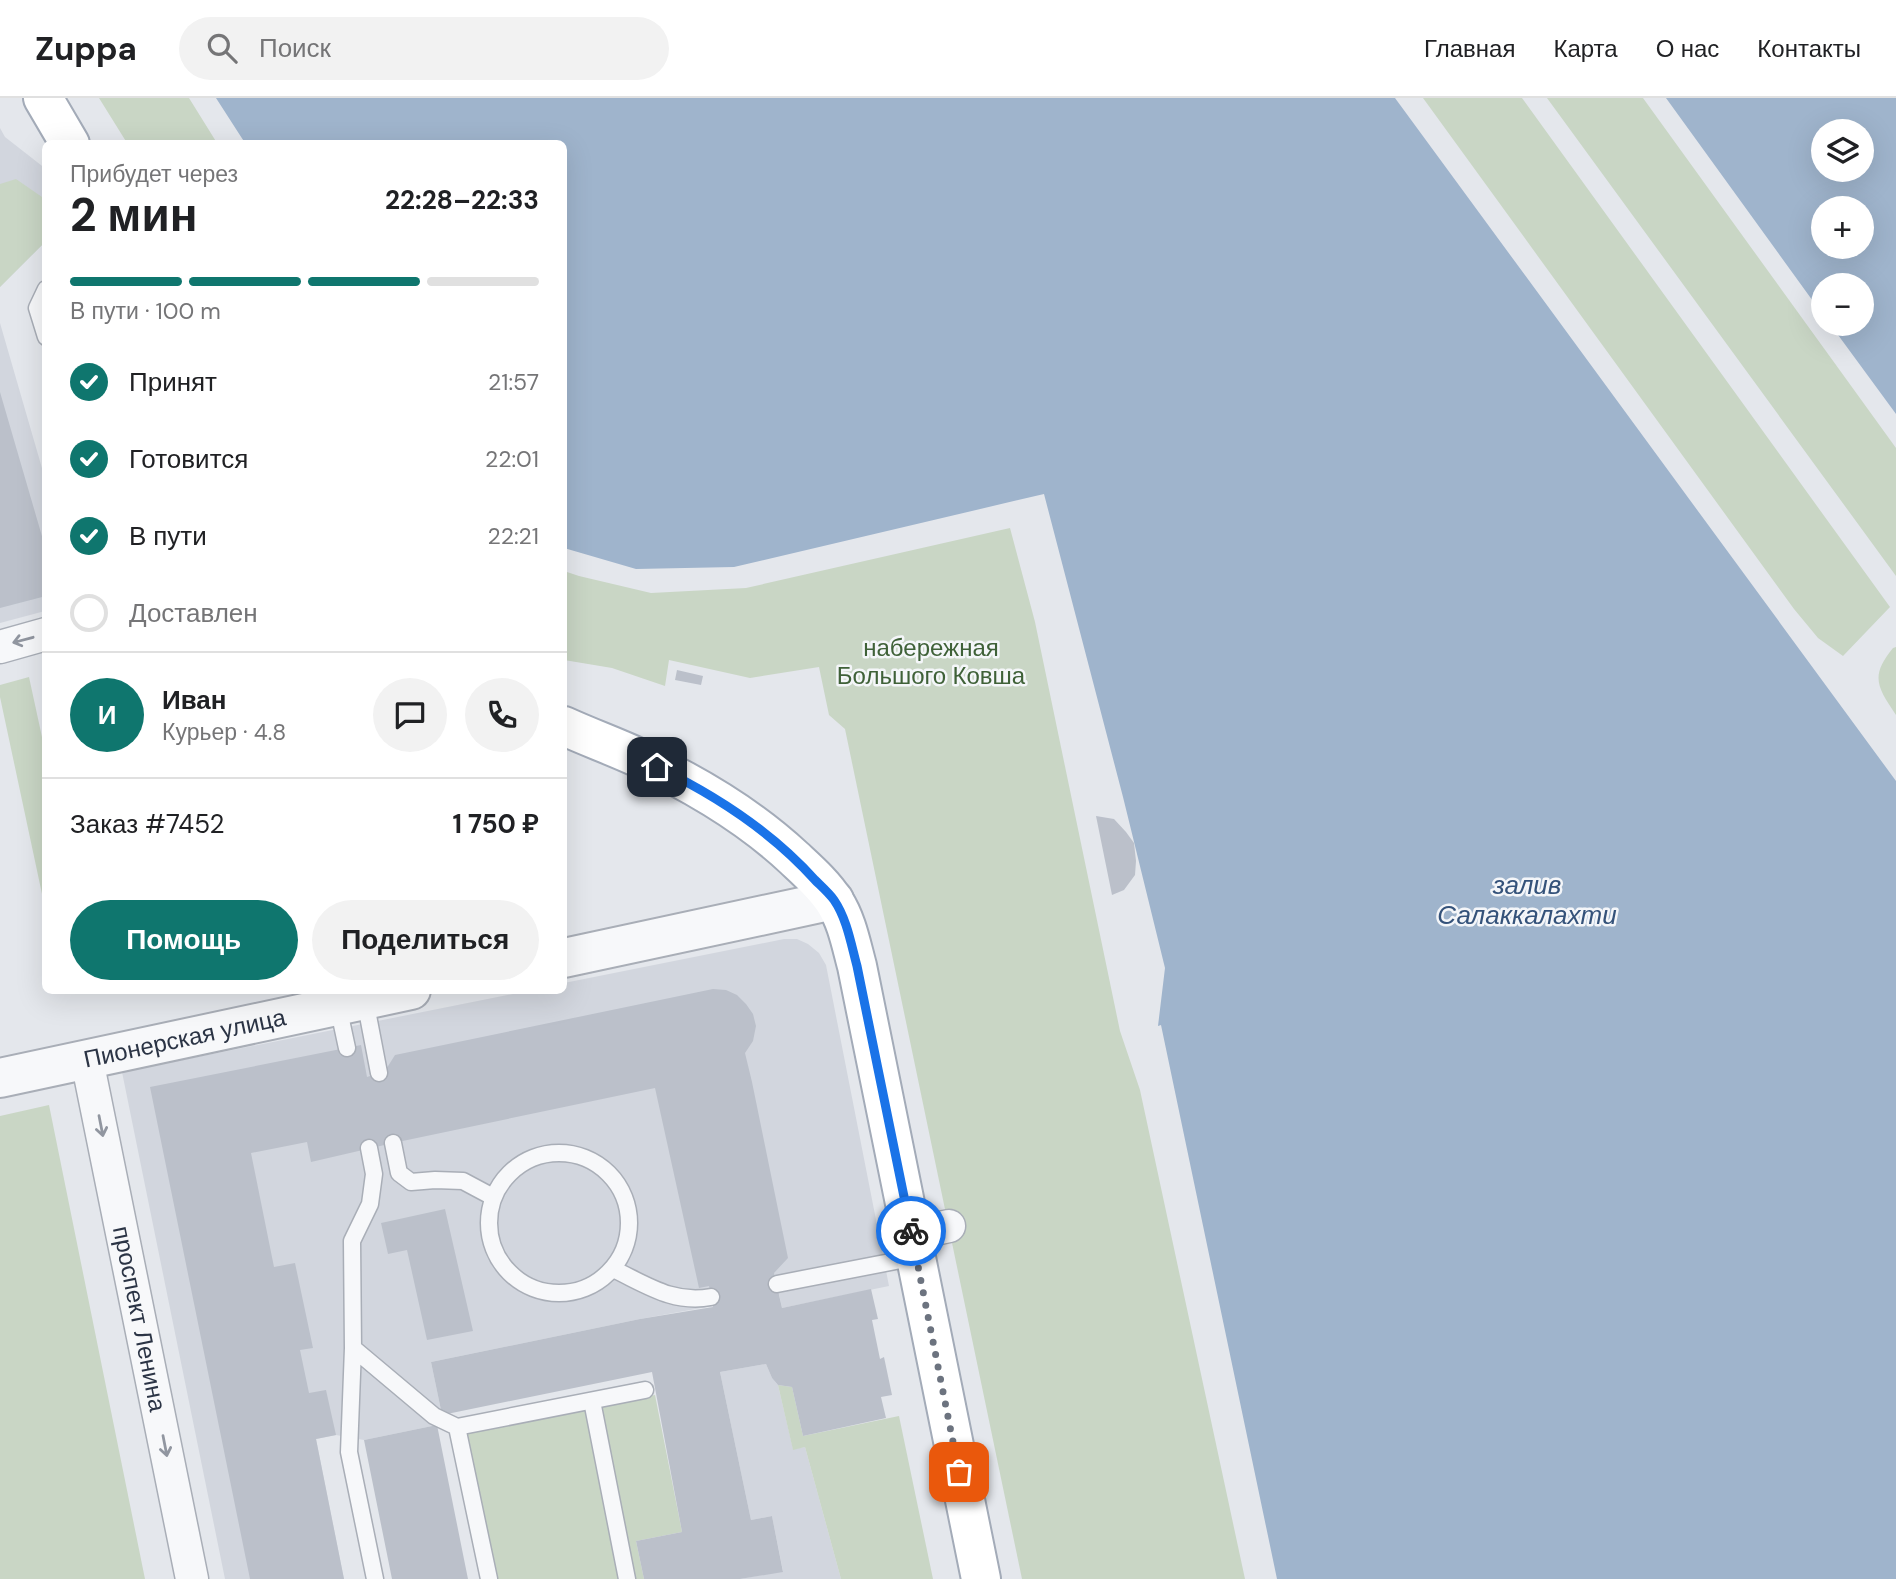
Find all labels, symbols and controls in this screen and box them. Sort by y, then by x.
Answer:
search box [179,17,669,80]
text: Zuppa [35,27,137,70]
icon: search [203,29,241,67]
text: Поиск [259,31,331,65]
text: Главная [1424,33,1515,64]
text: Карта [1553,33,1618,64]
text: О нас [1656,33,1719,64]
text: Контакты [1757,33,1861,64]
map controls [1811,119,1874,336]
button: layers [1811,119,1874,182]
text: Прибудет через [70,159,238,189]
text: 22:28–22:33 [385,183,539,217]
text: 2 мин [70,185,197,245]
button: + [1811,196,1874,259]
button: − [1811,273,1874,336]
text: В пути · 100 m [70,296,221,326]
icon: check [70,363,108,401]
text: Принят [129,365,217,399]
text: 21:57 [488,367,539,397]
icon: check [70,440,108,478]
text: Готовится [129,442,248,476]
text: 22:01 [485,444,539,474]
icon: check [70,517,108,555]
text: В пути [129,519,207,553]
text: 22:21 [487,521,539,551]
text: Доставлен [129,596,258,630]
park label: набережная Большого Ковша [837,632,1026,691]
one-way arrow [12,635,34,648]
button: chat [373,678,447,752]
button: phone [465,678,539,752]
text: Иван [162,683,227,717]
text: И [98,698,116,732]
text: Курьер · 4.8 [162,717,286,747]
pin [627,737,687,797]
icon: home [638,748,676,786]
text: Заказ #7452 [70,807,225,841]
text: 1 750 ₽ [452,807,539,841]
water label: залив Салаккалахти [1437,868,1617,932]
button: Помощь [70,900,298,980]
button: Поделиться [312,900,539,980]
street label: Пионерская улица [81,1001,289,1075]
one-way arrow [94,1114,108,1137]
courier [876,1196,946,1266]
icon: bike [892,1212,930,1250]
street label: проспект Ленина [106,1223,174,1415]
one-way arrow [158,1434,172,1457]
pin [929,1442,989,1502]
icon: bag [940,1453,978,1491]

